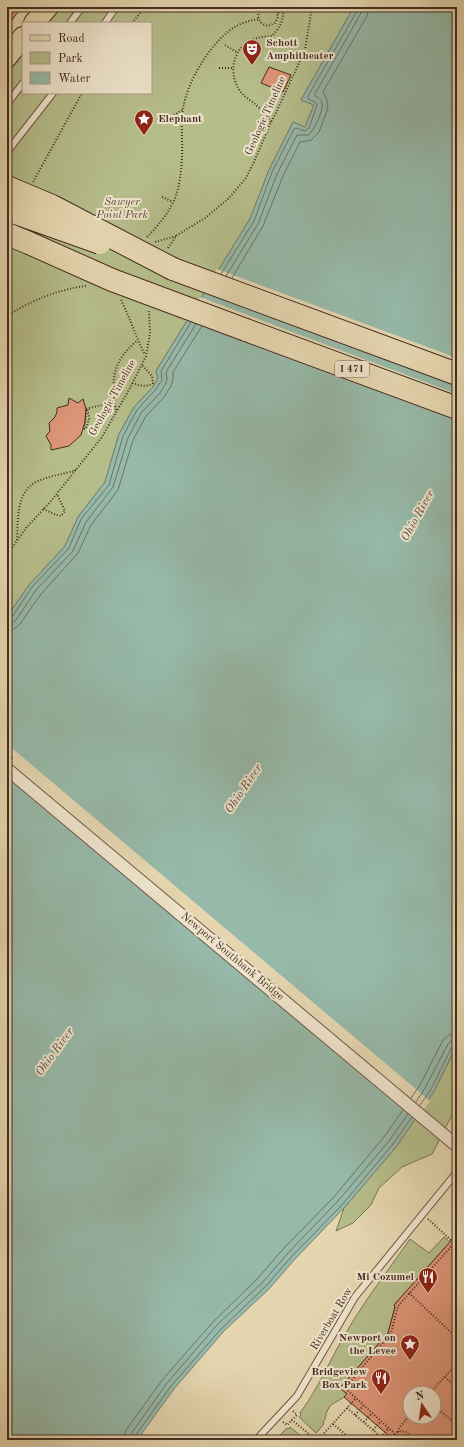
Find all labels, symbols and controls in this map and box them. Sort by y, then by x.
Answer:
legend [22,22,152,94]
text: Road [58,33,85,45]
theatre icon: Schott Amphitheater [241,38,263,66]
place label: Schott Amphitheater [266,38,334,62]
text: Park [58,53,83,65]
text: Water [58,73,91,85]
street label: Geologic Timeline [244,75,288,157]
place icon: Elephant [133,108,155,136]
place label: Elephant [158,114,202,125]
park label: Sawyer Point Park [95,197,148,221]
street label: Geologic Timeline [88,358,138,438]
road number: I 471 [335,361,369,377]
water label: Ohio River [399,488,437,543]
water label: Ohio River [223,762,265,816]
street label: Newport Southbank Bridge [179,911,285,1003]
water label: Ohio River [34,1025,77,1078]
restaurant icon: Mi Cozumel [417,1266,439,1294]
place label: Mi Cozumel [357,1272,415,1283]
street label: Riverboat Row [309,1285,355,1352]
place label: Newport on the Levee [339,1333,396,1357]
place icon: Newport on the Levee [399,1333,421,1361]
place label: Bridgeview Box Park [311,1367,367,1391]
restaurant icon: Bridgeview Box Park [370,1367,392,1395]
north arrow [402,1385,442,1425]
text: N [415,1390,426,1403]

